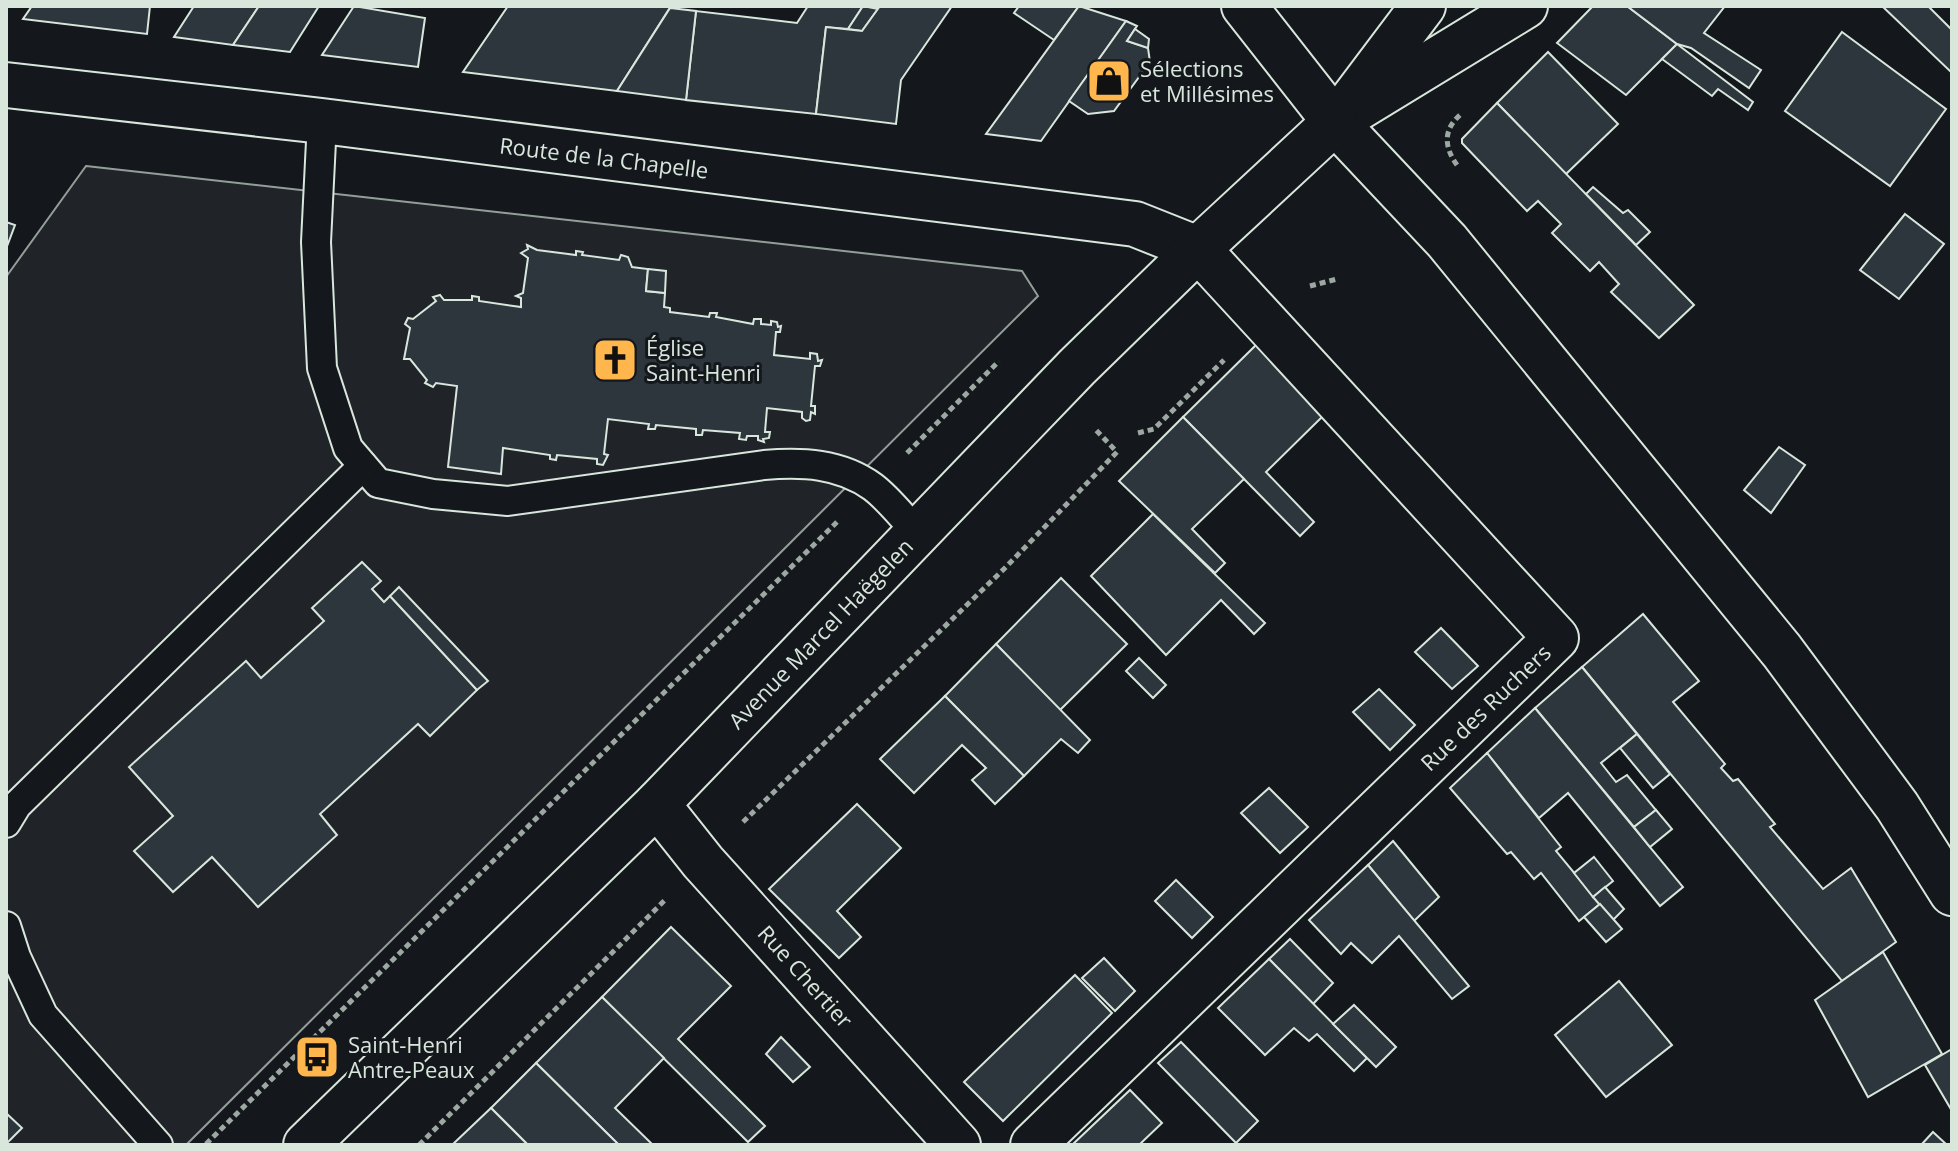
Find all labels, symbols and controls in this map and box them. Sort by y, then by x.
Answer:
place label: Sélections et Millésimes [1140,53,1274,108]
shop icon: Sélections et Millésimes [1085,57,1133,105]
street label: Route de la Chapelle [498,129,710,185]
place label: Église Saint-Henri [646,332,761,387]
church icon: Église Saint-Henri [591,336,639,384]
street label: Avenue Marcel Haëgelen [721,531,919,735]
street label: Rue des Ruchers [1413,637,1557,777]
street label: Rue Chertier [752,918,860,1034]
place label: Saint-Henri Antre-Peaux [348,1029,475,1084]
bus stop icon: Saint-Henri Antre-Peaux [293,1033,341,1081]

